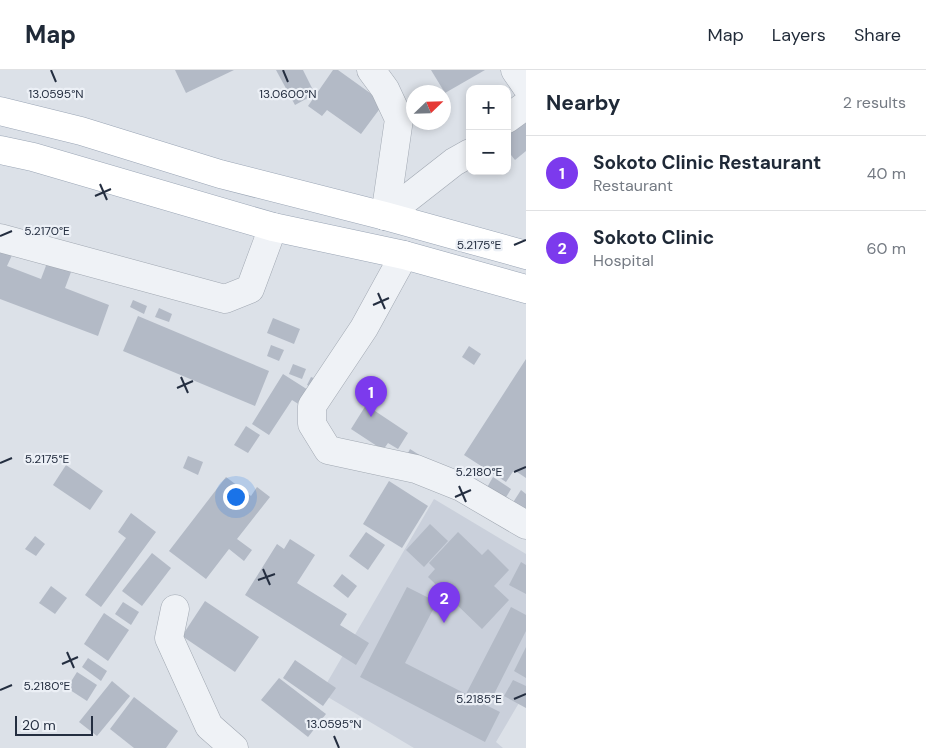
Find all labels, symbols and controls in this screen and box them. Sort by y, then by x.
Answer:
text: Map [25,19,76,50]
text: Map [708,23,744,47]
text: Layers [772,23,826,47]
text: Share [854,23,901,47]
north arrow [406,85,451,130]
map controls [466,85,511,175]
button: + [466,85,511,130]
text: 13.0595°N [28,86,84,102]
text: 13.0600°N [259,86,317,102]
text: Nearby [546,89,620,117]
text: 2 results [843,92,906,113]
button: − [466,130,511,175]
text: Sokoto Clinic Restaurant [593,150,821,175]
text: 1 [559,163,565,184]
text: 40 m [867,163,906,184]
text: Restaurant [593,175,673,196]
text: 5.2170°E [24,223,70,239]
text: Sokoto Clinic [593,225,714,250]
text: 5.2175°E [457,237,502,253]
text: 2 [557,238,567,259]
text: 60 m [866,238,906,259]
text: Hospital [593,250,654,271]
pin: 1 [355,376,387,417]
text: 5.2175°E [25,451,70,467]
text: 5.2180°E [456,464,503,480]
your location [223,484,249,510]
pin: 2 [428,582,460,623]
text: 5.2180°E [24,678,71,694]
text: 5.2185°E [456,691,502,707]
scale bar [15,713,92,736]
text: 20 m [22,716,56,734]
text: 13.0595°N [306,716,362,732]

